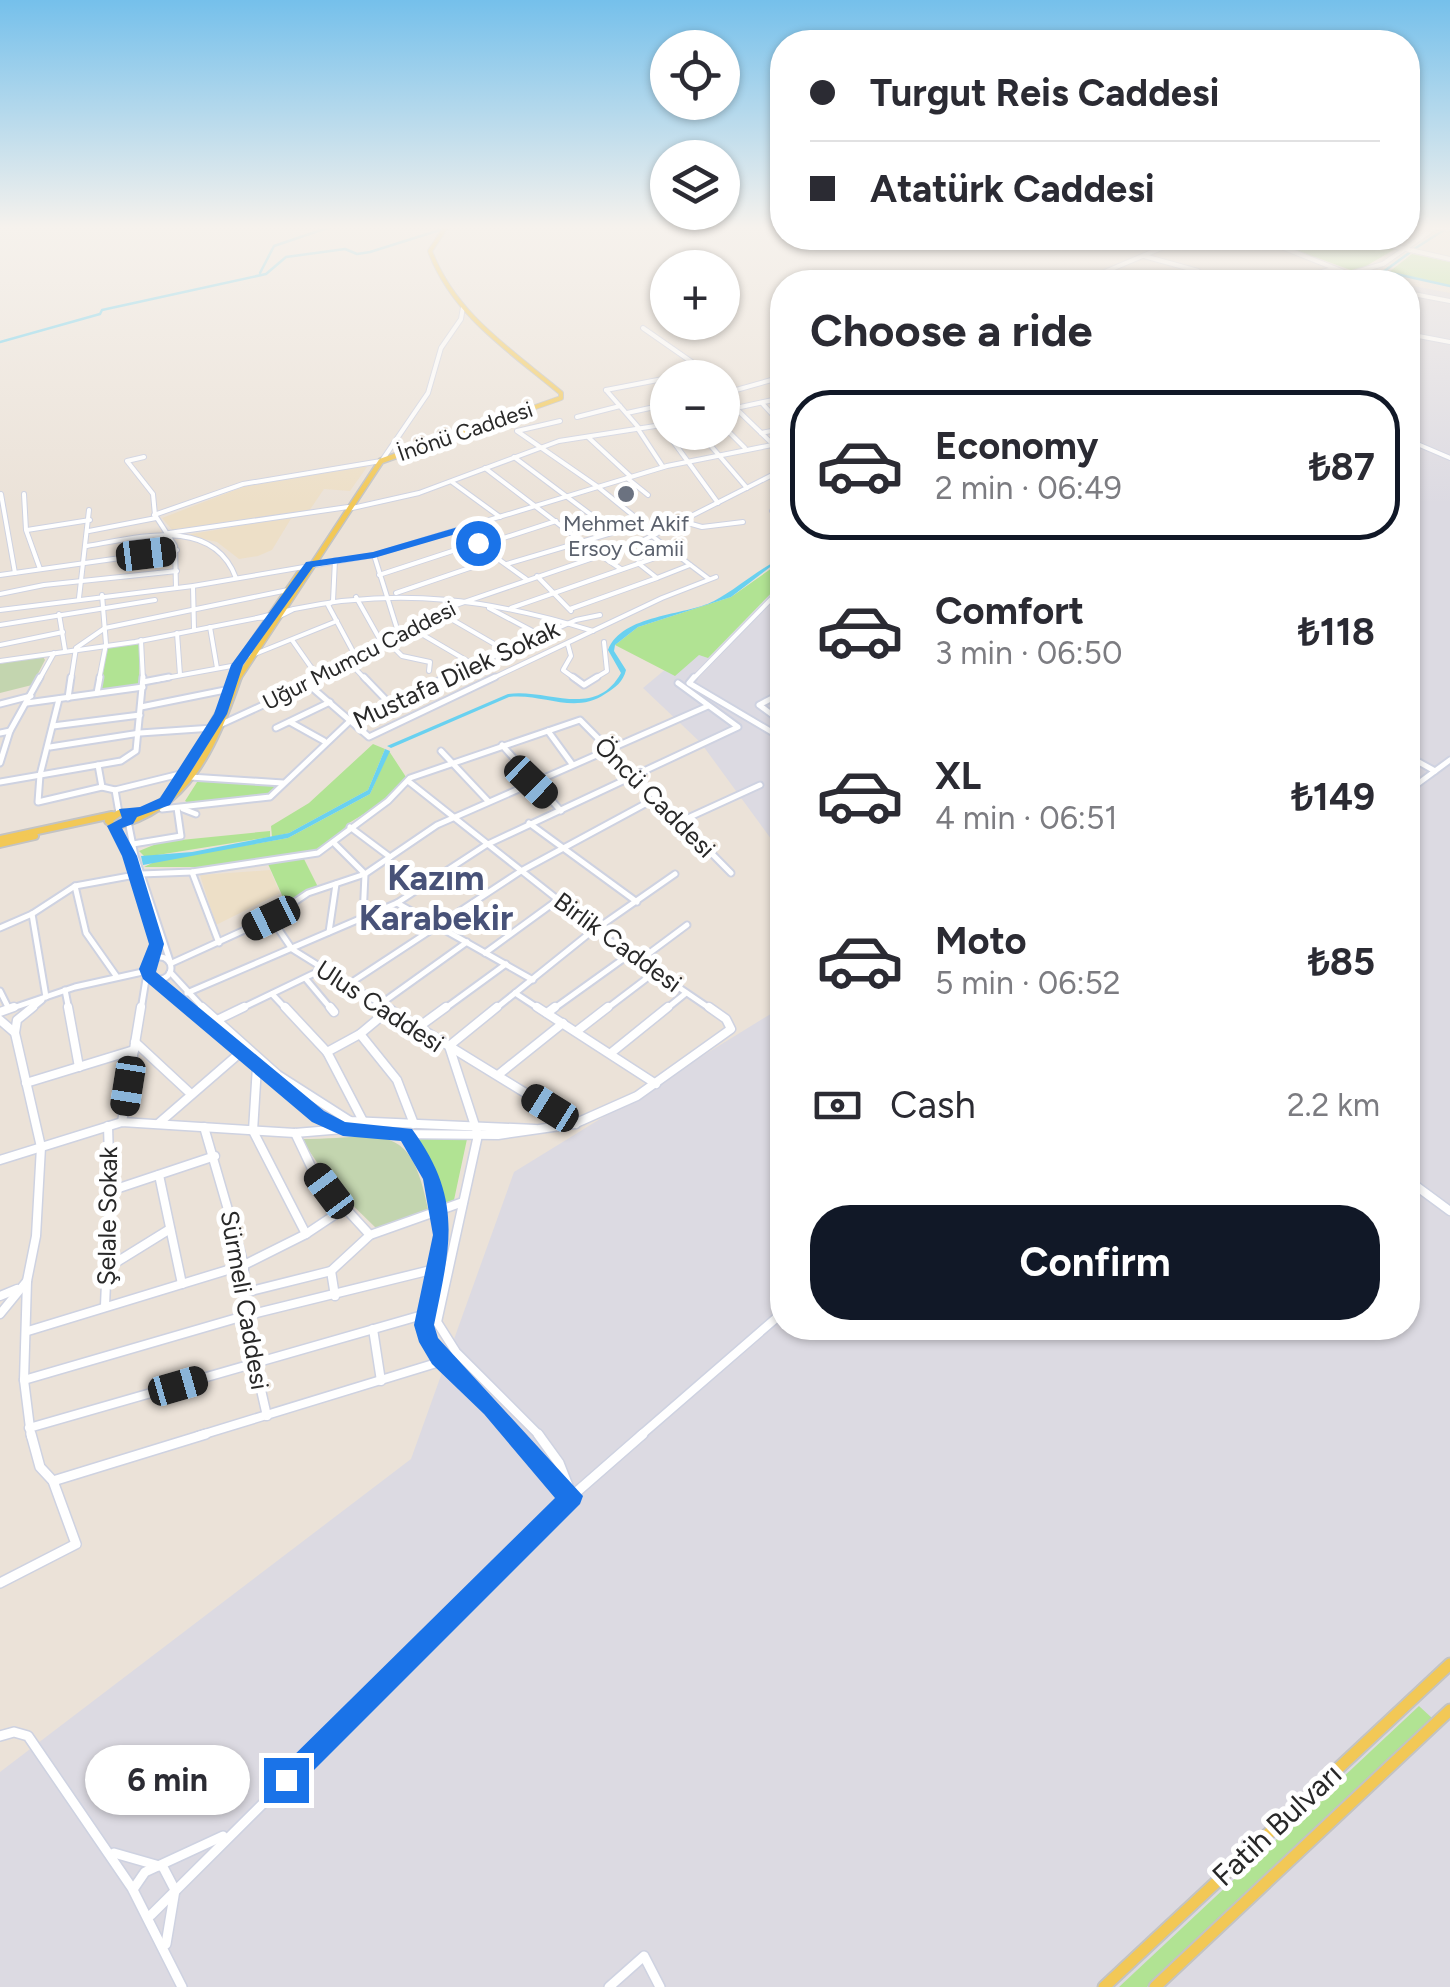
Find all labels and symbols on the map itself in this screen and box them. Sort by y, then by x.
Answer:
street label: İnönü Caddesi [394,396,536,467]
marker: Mehmet Akif Ersoy Camii [615,483,637,505]
place label: Mehmet Akif Ersoy Camii [563,510,690,562]
route start [456,521,501,566]
car [114,535,178,573]
street label: Uğur Mumcu Caddesi [258,595,460,716]
street label: Mustafa Dilek Sokak [348,613,565,735]
street label: Öncü Caddesi [588,730,722,864]
car [499,750,563,814]
district label: Kazım Karabekir [359,857,513,939]
street label: Birlik Caddesi [548,886,688,998]
car [237,891,305,945]
street label: Ulus Caddesi [311,954,449,1058]
car [108,1054,148,1118]
car [517,1079,583,1137]
street label: Şelale Sokak [91,1145,123,1286]
car [299,1158,359,1224]
street label: Sürmeli Caddesi [214,1208,276,1392]
car [145,1363,211,1409]
callout: 6 min [86,1745,251,1815]
street label: Fatih Bulvarı [1204,1755,1349,1894]
route end [264,1758,309,1803]

